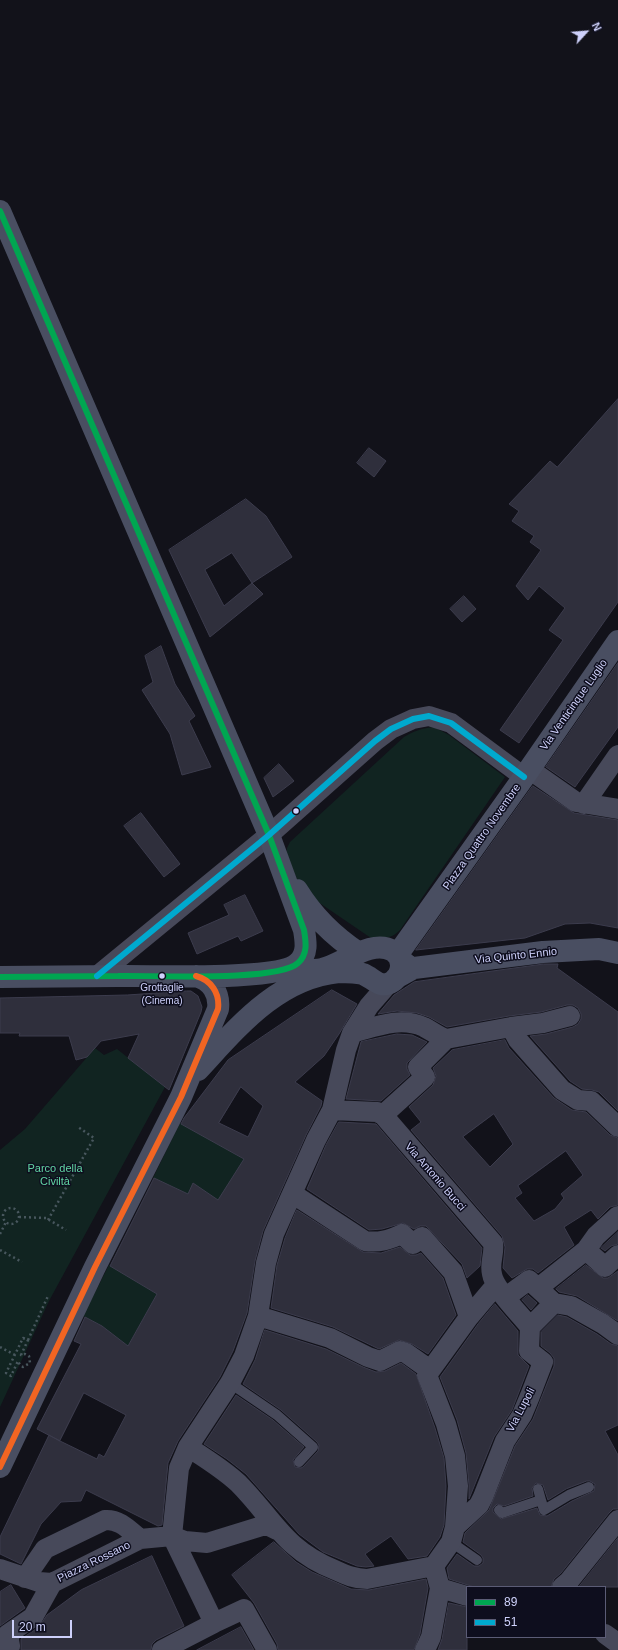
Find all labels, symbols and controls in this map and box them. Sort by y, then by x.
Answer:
north arrow [566,12,606,52]
text: N [590,21,604,33]
street label: Via Venticinque Luglio [538,657,610,753]
street label: Piazza Quattro Novembre [440,781,524,893]
unlabelled marker [291,806,301,816]
street label: Via Quinto Ennio [474,945,558,967]
marker: Grottaglie (Cinema) [157,971,167,981]
place label: Grottaglie (Cinema) [140,982,184,1006]
street label: Via Antonio Bucci [402,1140,468,1214]
park label: Parco della Civiltà [27,1162,83,1188]
street label: Via Lupoli [504,1386,538,1434]
street label: Piazza Rossano [55,1539,133,1585]
legend [466,1586,606,1638]
text: 89 [504,1595,517,1609]
scale bar [14,1612,74,1638]
text: 51 [504,1615,517,1629]
text: 20 m [19,1620,46,1634]

